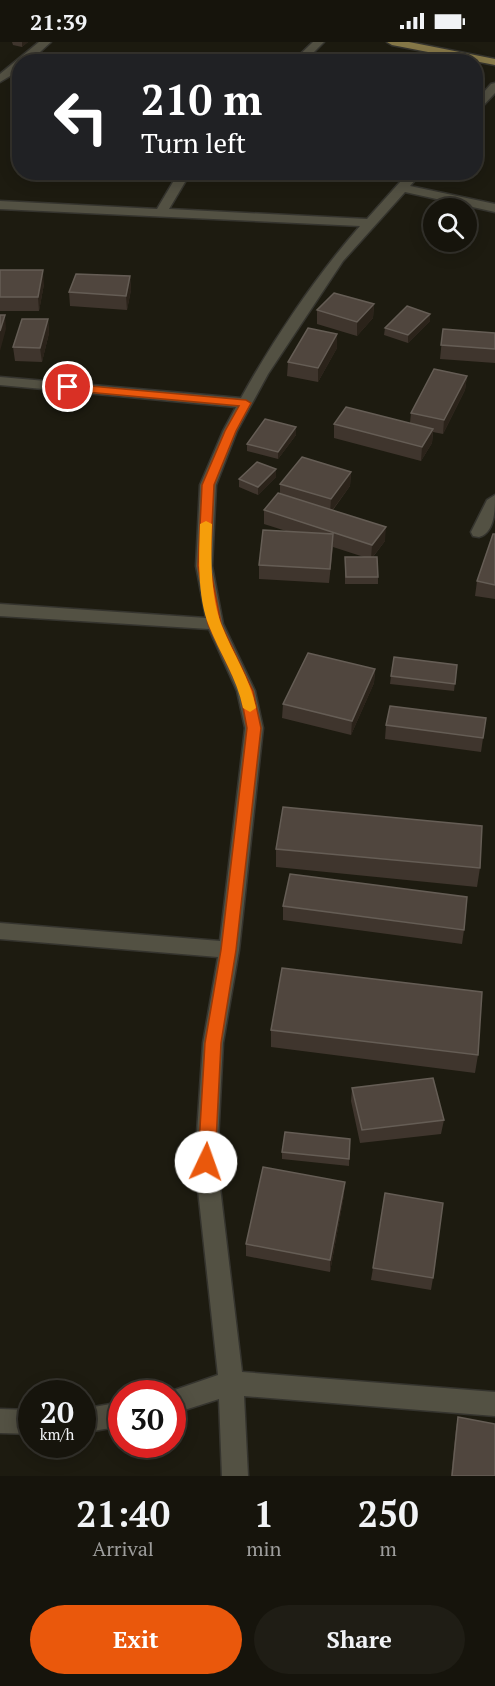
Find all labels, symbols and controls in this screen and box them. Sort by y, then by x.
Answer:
text: 21:39 [30,7,87,36]
text: 210 m [141,71,262,127]
icon: left [42,78,120,156]
text: Turn left [141,125,246,161]
map controls [423,198,477,252]
button: search [423,198,477,252]
pin [42,361,93,412]
icon: arrive [51,370,84,403]
position arrow [174,1130,238,1194]
speed limit sign: 30 [108,1380,186,1458]
text: 20 [40,1392,74,1432]
text: km/h [40,1424,74,1444]
text: 21:40 [76,1490,170,1537]
text: 1 [254,1490,274,1537]
text: 250 [358,1490,419,1537]
text: Arrival [92,1535,154,1562]
text: min [246,1535,281,1562]
text: m [380,1535,397,1562]
button: Exit [30,1605,242,1674]
button: Share [254,1605,465,1674]

